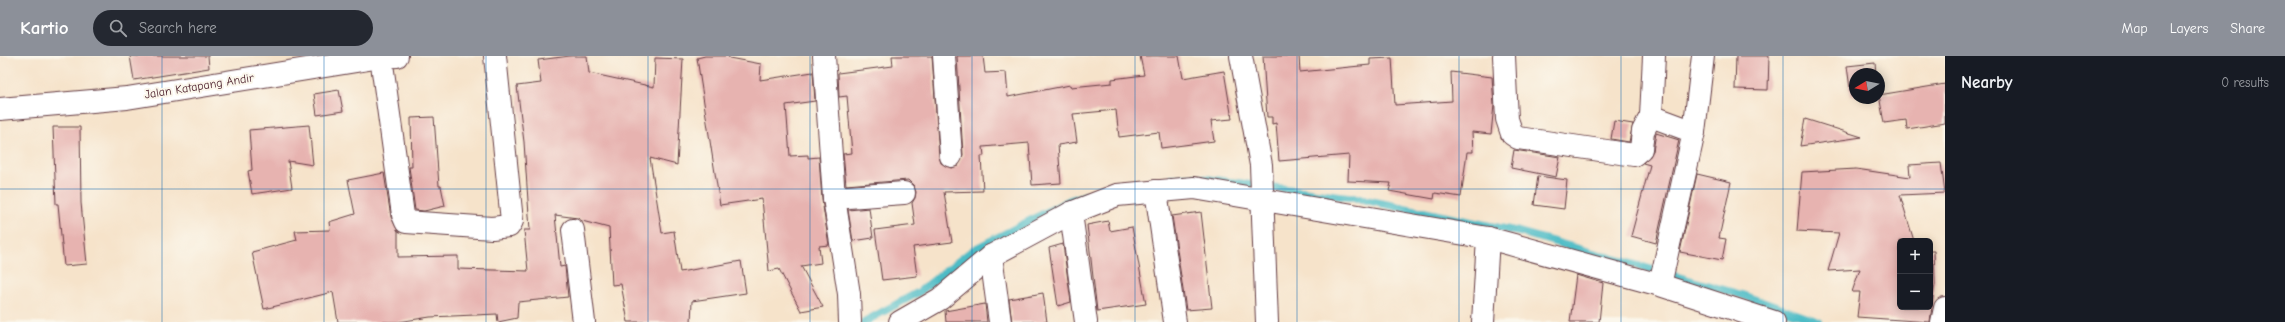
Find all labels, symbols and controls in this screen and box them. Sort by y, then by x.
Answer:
search box [93,10,373,46]
text: Kartio [20,17,69,39]
icon: search [107,17,129,39]
text: Search here [139,19,217,37]
text: Map [2121,20,2148,37]
text: Layers [2170,20,2208,37]
text: Share [2230,20,2265,37]
north arrow [1849,68,1885,104]
street label: Jalan Katapang Andir [143,70,255,102]
text: Nearby [1961,73,2012,92]
text: 0 results [2221,75,2269,90]
map controls [1897,238,1933,310]
button: + [1897,238,1933,274]
button: − [1897,274,1933,310]

